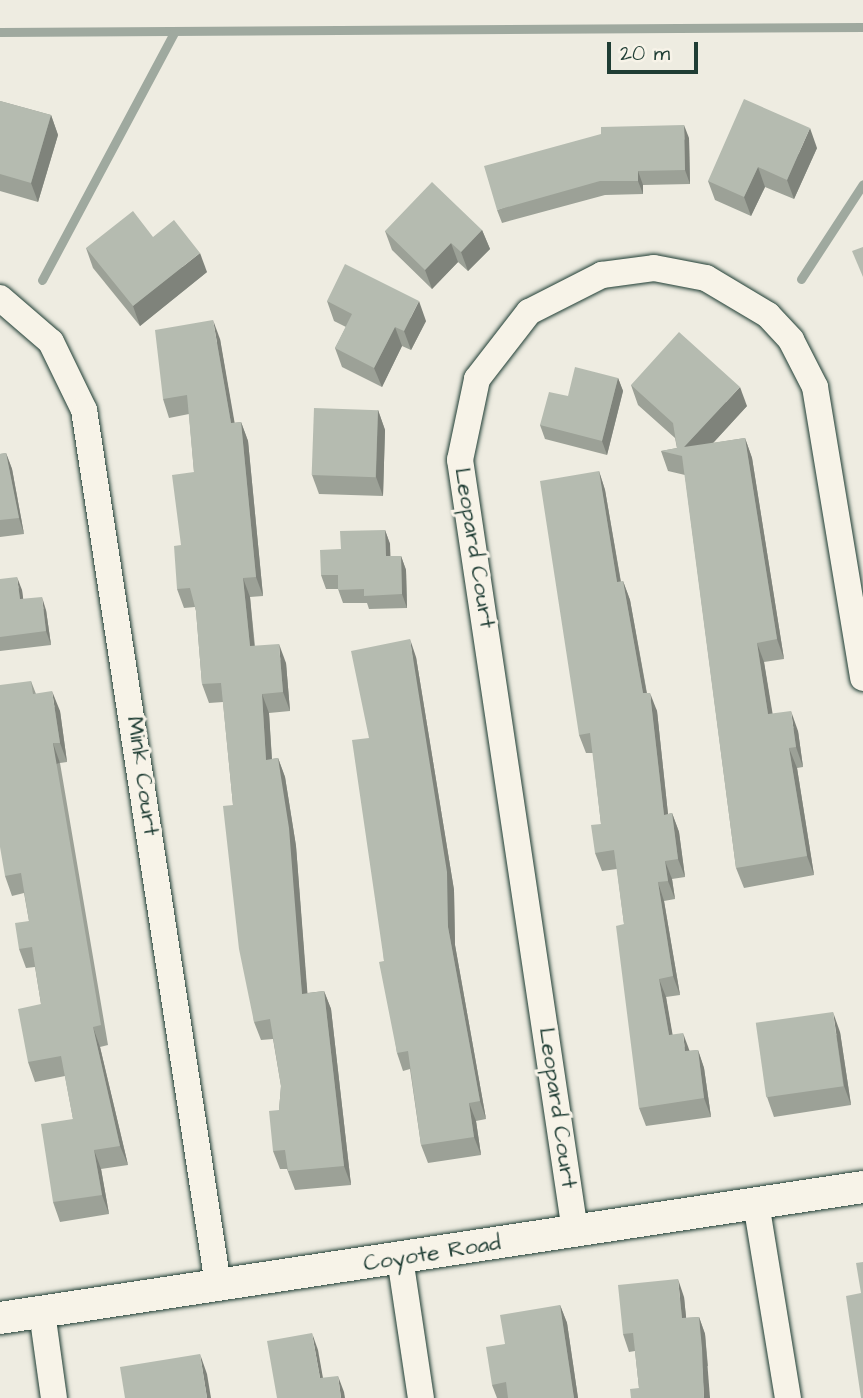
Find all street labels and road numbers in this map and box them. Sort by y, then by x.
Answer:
street label: Leopard Court [449,466,501,630]
street label: Mink Court [121,715,165,837]
street label: Leopard Court [533,1026,583,1190]
street label: Coyote Road [361,1229,503,1277]

